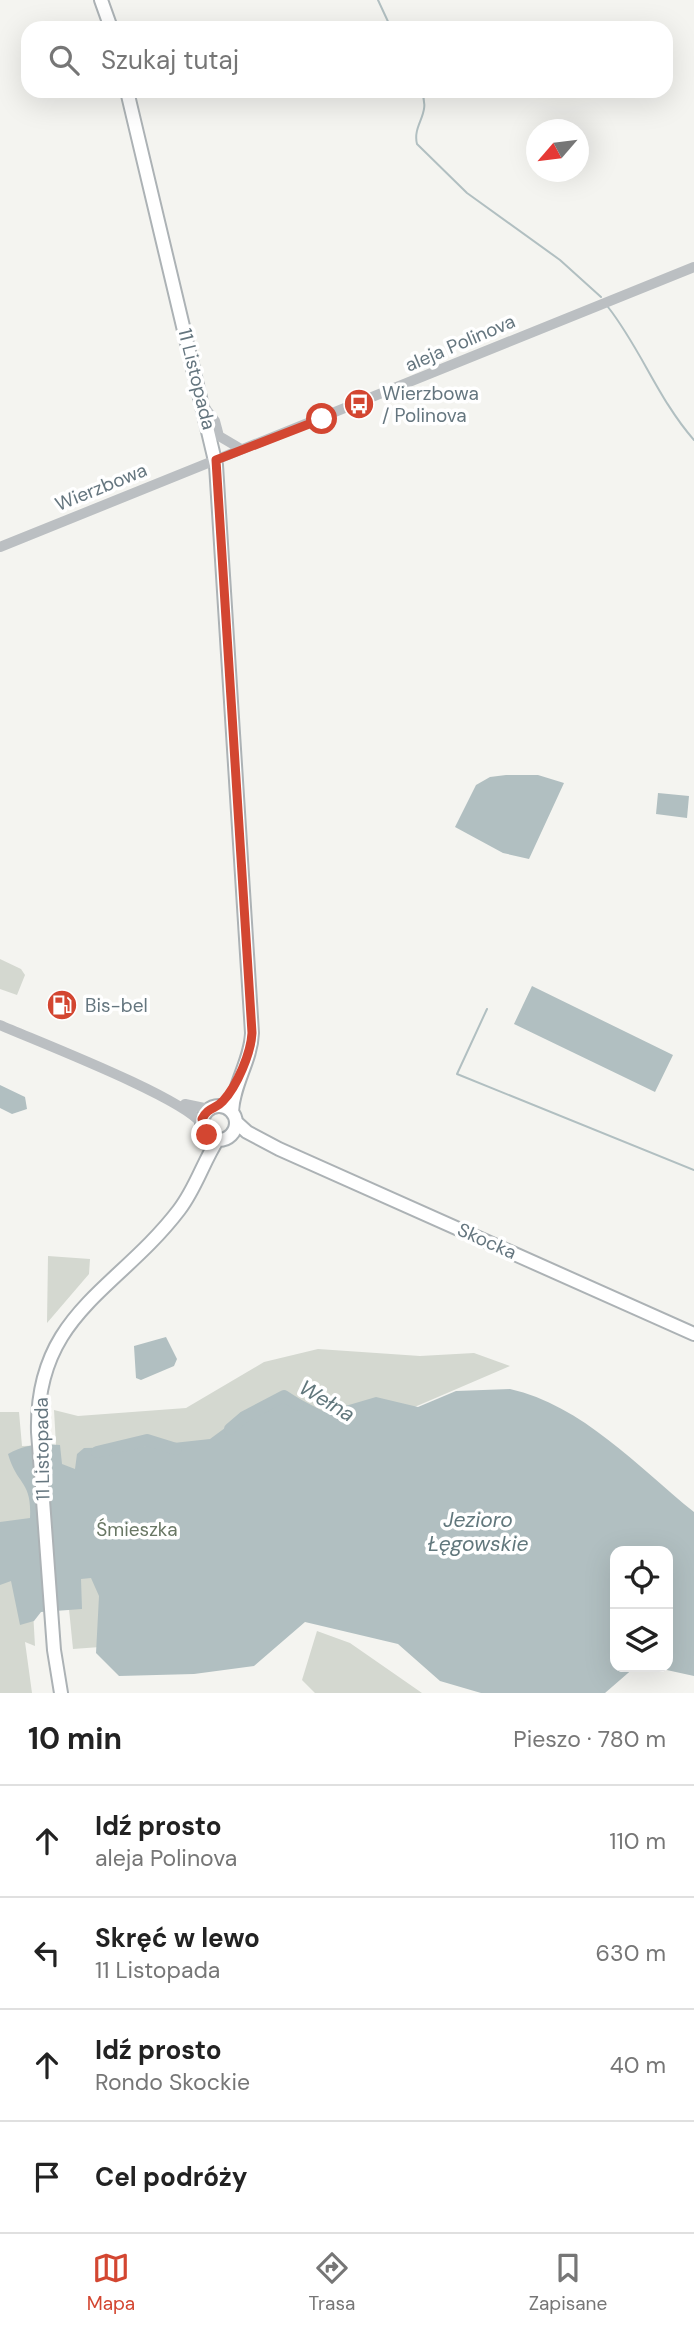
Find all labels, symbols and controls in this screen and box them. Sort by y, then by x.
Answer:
search box [21,21,673,98]
icon: search [45,41,83,79]
text: Szukaj tutaj [101,43,239,77]
north arrow [526,119,589,182]
street label: aleja Polinova [401,309,519,377]
street label: 11 Listopada [172,326,222,432]
place label: Wierzbowa / Polinova [382,381,479,428]
bus stop icon: Wierzbowa / Polinova [342,387,376,421]
route start [306,403,337,434]
street label: Wierzbowa [51,457,151,517]
fuel station icon: Bis-bel [45,988,79,1022]
place label: Bis-bel [85,993,148,1018]
route end [191,1119,222,1150]
street label: Skocka [454,1217,520,1265]
water label: Wełna [294,1373,360,1429]
street label: 11 Listopada [29,1397,55,1501]
water label: Jezioro Łęgowskie [428,1506,528,1558]
park label: Śmieszka [96,1517,178,1542]
map controls [610,1546,673,1672]
button: locate [610,1546,673,1609]
button: layers [610,1609,673,1672]
text: 10 min [28,1719,122,1758]
text: Pieszo · 780 m [513,1724,666,1754]
text: Idź prosto [95,1809,222,1843]
icon: ahead [28,1822,66,1860]
text: 110 m [609,1826,666,1856]
text: aleja Polinova [95,1843,237,1873]
text: Skręć w lewo [95,1921,260,1955]
icon: left [28,1934,66,1972]
text: 630 m [596,1938,666,1968]
text: 11 Listopada [95,1955,220,1985]
text: Idź prosto [95,2033,222,2067]
icon: ahead [28,2046,66,2084]
text: 40 m [610,2050,666,2080]
text: Rondo Skockie [95,2067,250,2097]
icon: arrive [28,2158,66,2196]
text: Cel podróży [95,2160,248,2194]
tab: Mapa [87,2249,135,2316]
tab: Trasa [309,2249,355,2316]
tab: Zapisane [529,2249,607,2316]

